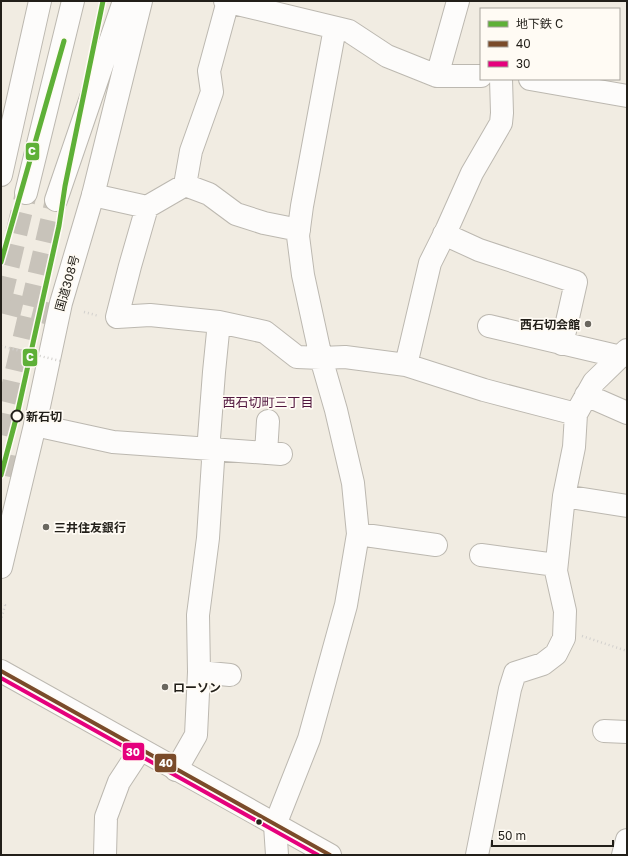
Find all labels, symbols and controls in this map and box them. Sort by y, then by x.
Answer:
legend [480,8,620,80]
text: 地下鉄 C [516,16,563,31]
text: 40 [516,36,531,51]
text: 30 [516,56,530,71]
line badge: C [25,142,40,161]
text: C [28,144,36,157]
street label: 国道308号 [52,253,82,313]
place label: 西石切会館 [520,317,580,332]
marker: 西石切会館 [583,319,593,329]
line badge: C [22,348,38,367]
text: C [26,350,34,363]
district label: 西石切町三丁目 [222,394,314,410]
marker: 新石切 [10,409,24,423]
place label: 新石切 [26,409,62,424]
place label: 三井住友銀行 [54,520,126,535]
marker: 三井住友銀行 [41,522,51,532]
place label: ローソン [173,680,221,695]
marker: ローソン [160,682,170,692]
line badge: 30 [122,742,145,761]
text: 30 [126,745,140,758]
line badge: 40 [154,753,177,773]
text: 40 [159,756,173,769]
unlabelled marker [254,817,264,827]
scale bar [492,822,613,848]
text: 50 m [498,828,526,843]

